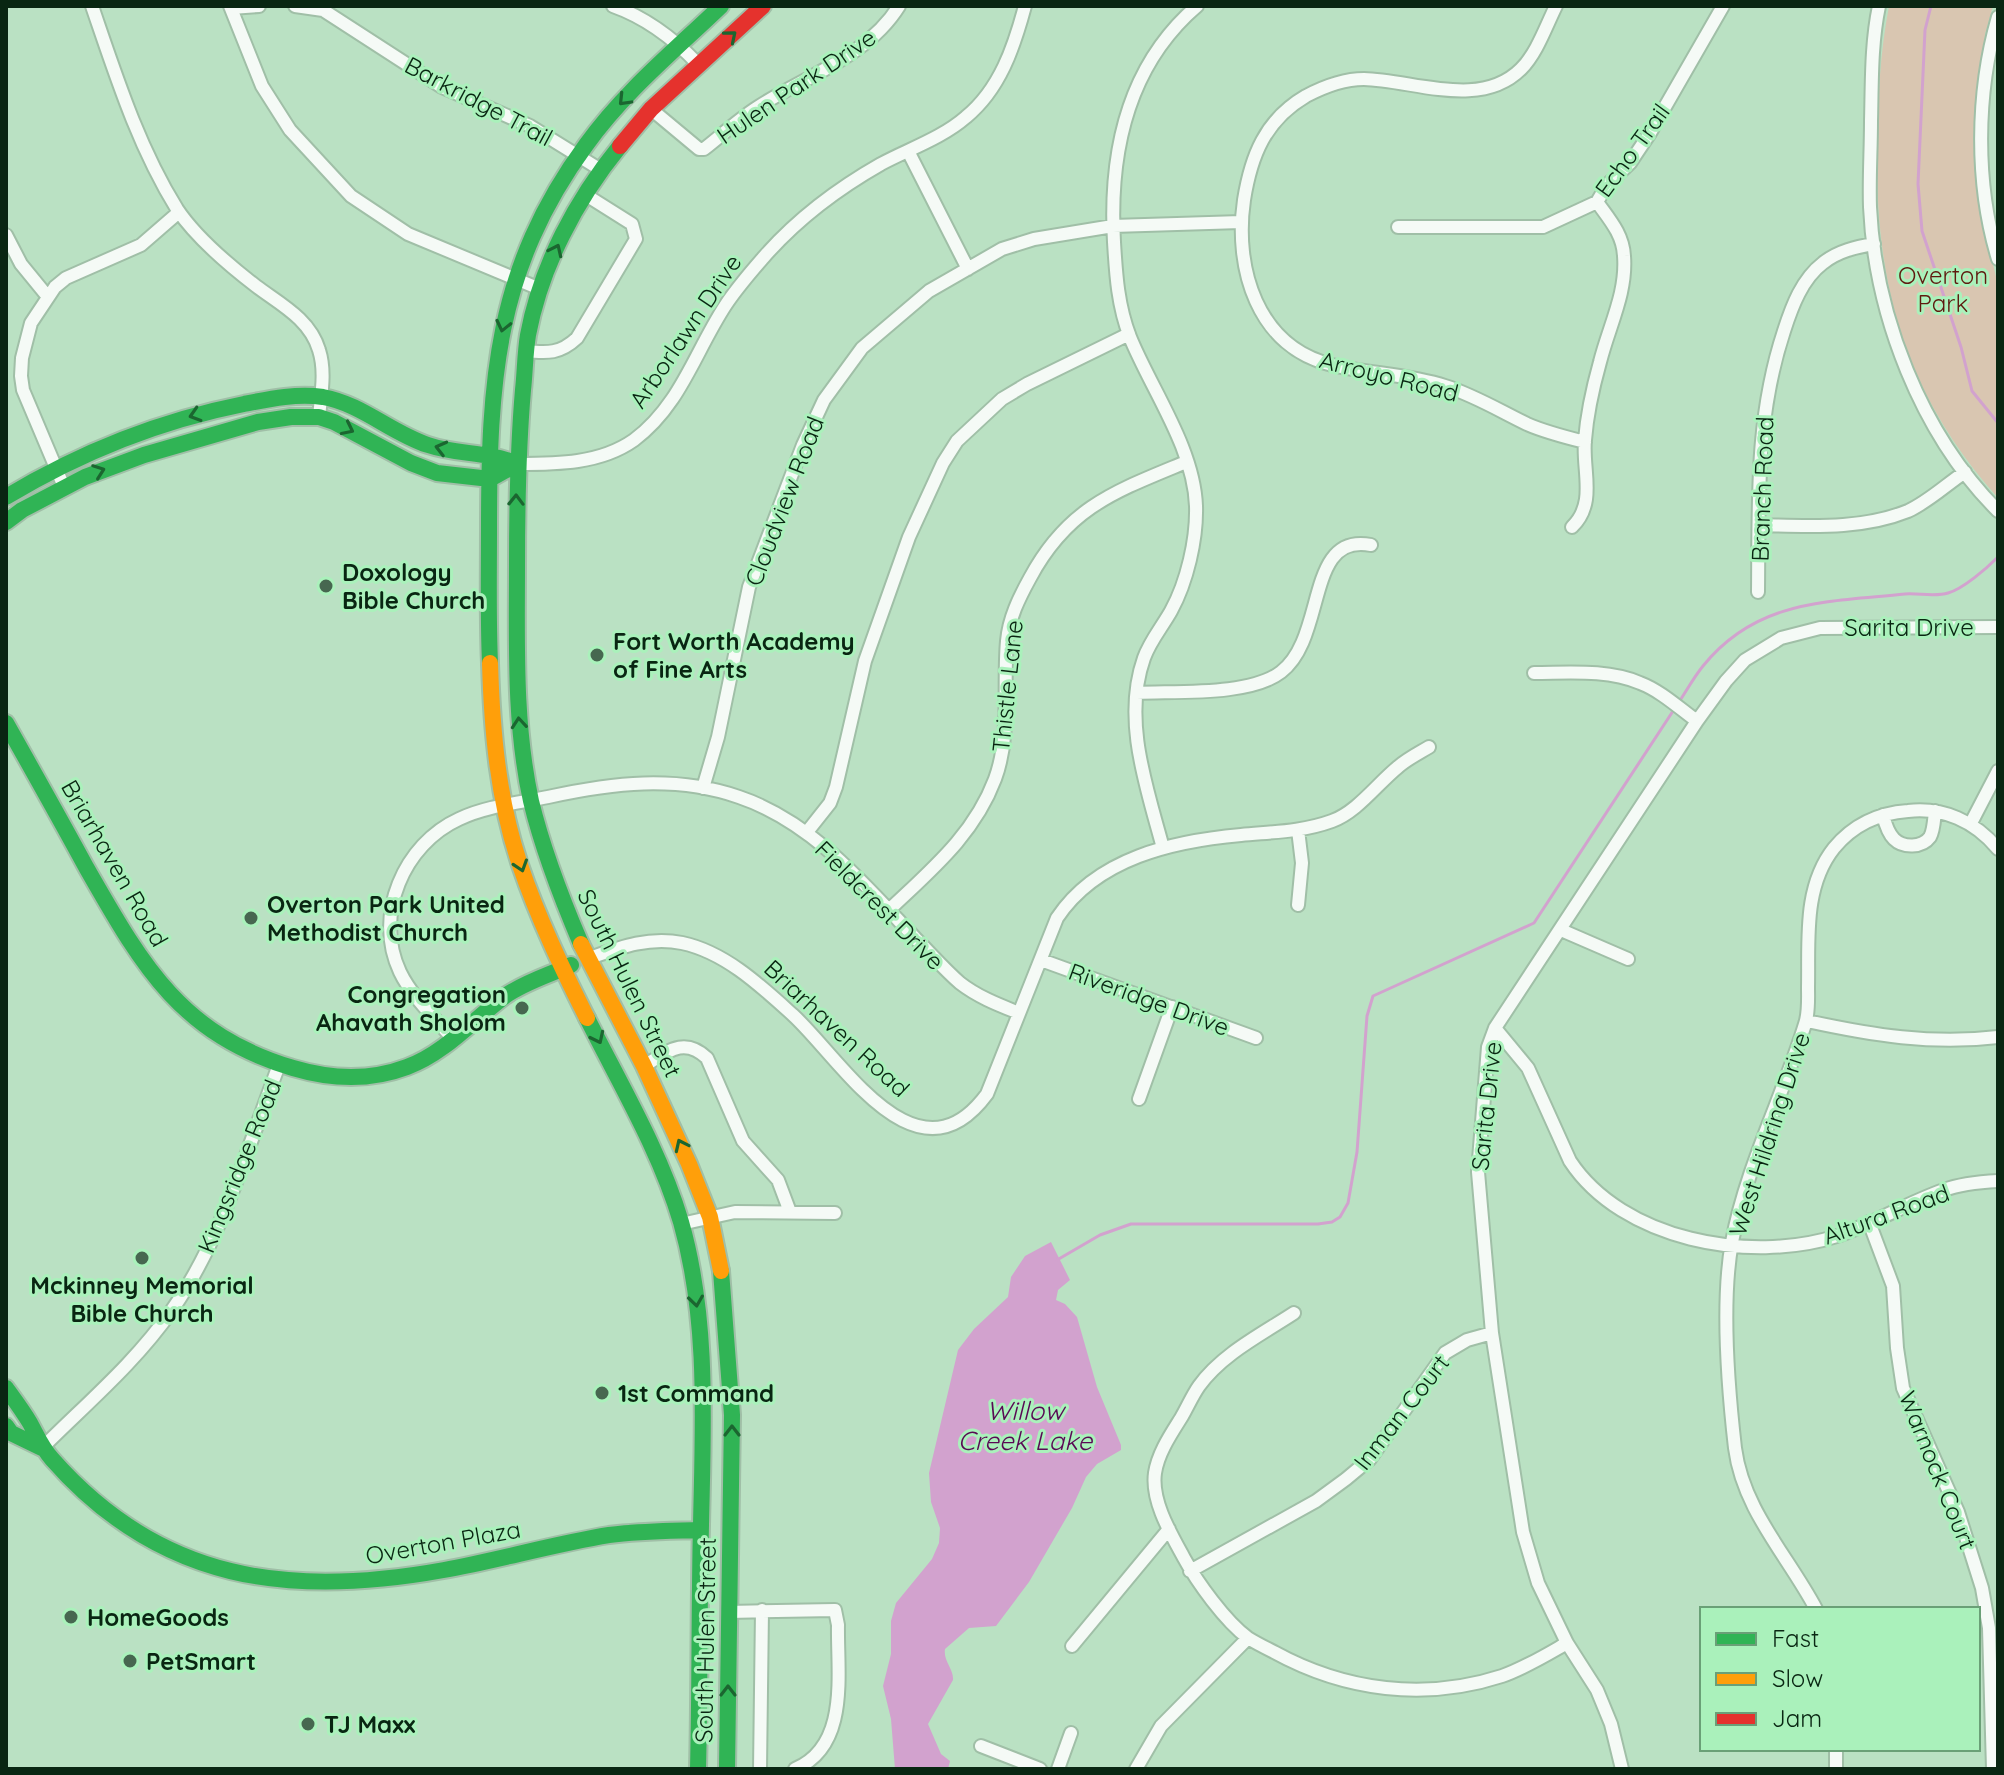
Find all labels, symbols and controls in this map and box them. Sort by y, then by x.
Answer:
street label: Hulen Park Drive [711,22,881,150]
one-way arrow [721,31,736,46]
street label: Barkridge Trail [400,49,558,153]
one-way arrow [619,91,633,105]
street label: Echo Trail [1588,98,1676,202]
one-way arrow [546,243,562,258]
street label: Arborlawn Drive [622,248,748,414]
park label: Overton Park [1898,260,1988,318]
one-way arrow [495,319,512,333]
street label: Arroyo Road [1316,344,1462,408]
one-way arrow [188,406,202,422]
street label: Cloudview Road [738,412,830,590]
street label: Branch Road [1744,416,1780,562]
one-way arrow [340,419,355,435]
one-way arrow [435,441,449,458]
one-way arrow [91,465,105,481]
one-way arrow [508,493,525,506]
place label: Doxology Bible Church [342,557,485,615]
marker: Doxology Bible Church [317,577,335,595]
street label: Sarita Drive [1844,612,1974,642]
street label: Thistle Lane [985,618,1029,754]
place label: Fort Worth Academy of Fine Arts [613,626,855,684]
marker: Fort Worth Academy of Fine Arts [588,646,606,664]
one-way arrow [511,716,528,729]
street label: Briarhaven Road [55,774,175,952]
street label: Fieldcrest Drive [809,834,951,976]
one-way arrow [512,858,528,872]
street label: South Hulen Street [571,884,689,1082]
place label: Overton Park United Methodist Church [267,889,505,947]
marker: Overton Park United Methodist Church [242,909,260,927]
street label: Briarhaven Road [758,953,916,1103]
street label: Riveridge Drive [1065,956,1233,1042]
place label: Congregation Ahavath Sholom [316,979,506,1037]
marker: Congregation Ahavath Sholom [513,999,531,1017]
street label: West Hildring Drive [1722,1028,1816,1240]
one-way arrow [589,1030,604,1045]
street label: Sarita Drive [1464,1040,1508,1172]
street label: Kingsridge Road [191,1075,287,1257]
one-way arrow [675,1139,691,1153]
street label: Altura Road [1819,1177,1953,1251]
marker: Mckinney Memorial Bible Church [133,1249,151,1267]
place label: Mckinney Memorial Bible Church [30,1270,254,1328]
one-way arrow [687,1294,704,1308]
street label: Inman Court [1347,1348,1455,1476]
place label: 1st Command [618,1378,774,1408]
marker: 1st Command [593,1384,611,1402]
street label: Warnock Court [1893,1386,1983,1554]
water label: Willow Creek Lake [958,1394,1094,1457]
one-way arrow [723,1424,741,1437]
street label: Overton Plaza [363,1514,523,1570]
street label: South Hulen Street [688,1537,722,1743]
place label: HomeGoods [87,1602,229,1632]
legend [1700,1607,1980,1751]
marker: HomeGoods [62,1608,80,1626]
text: Fast [1772,1623,1819,1653]
place label: PetSmart [146,1646,256,1676]
marker: PetSmart [121,1652,139,1670]
text: Slow [1772,1663,1823,1693]
one-way arrow [719,1684,737,1697]
text: Jam [1772,1703,1822,1733]
place label: TJ Maxx [324,1709,416,1739]
marker: TJ Maxx [299,1715,317,1733]

